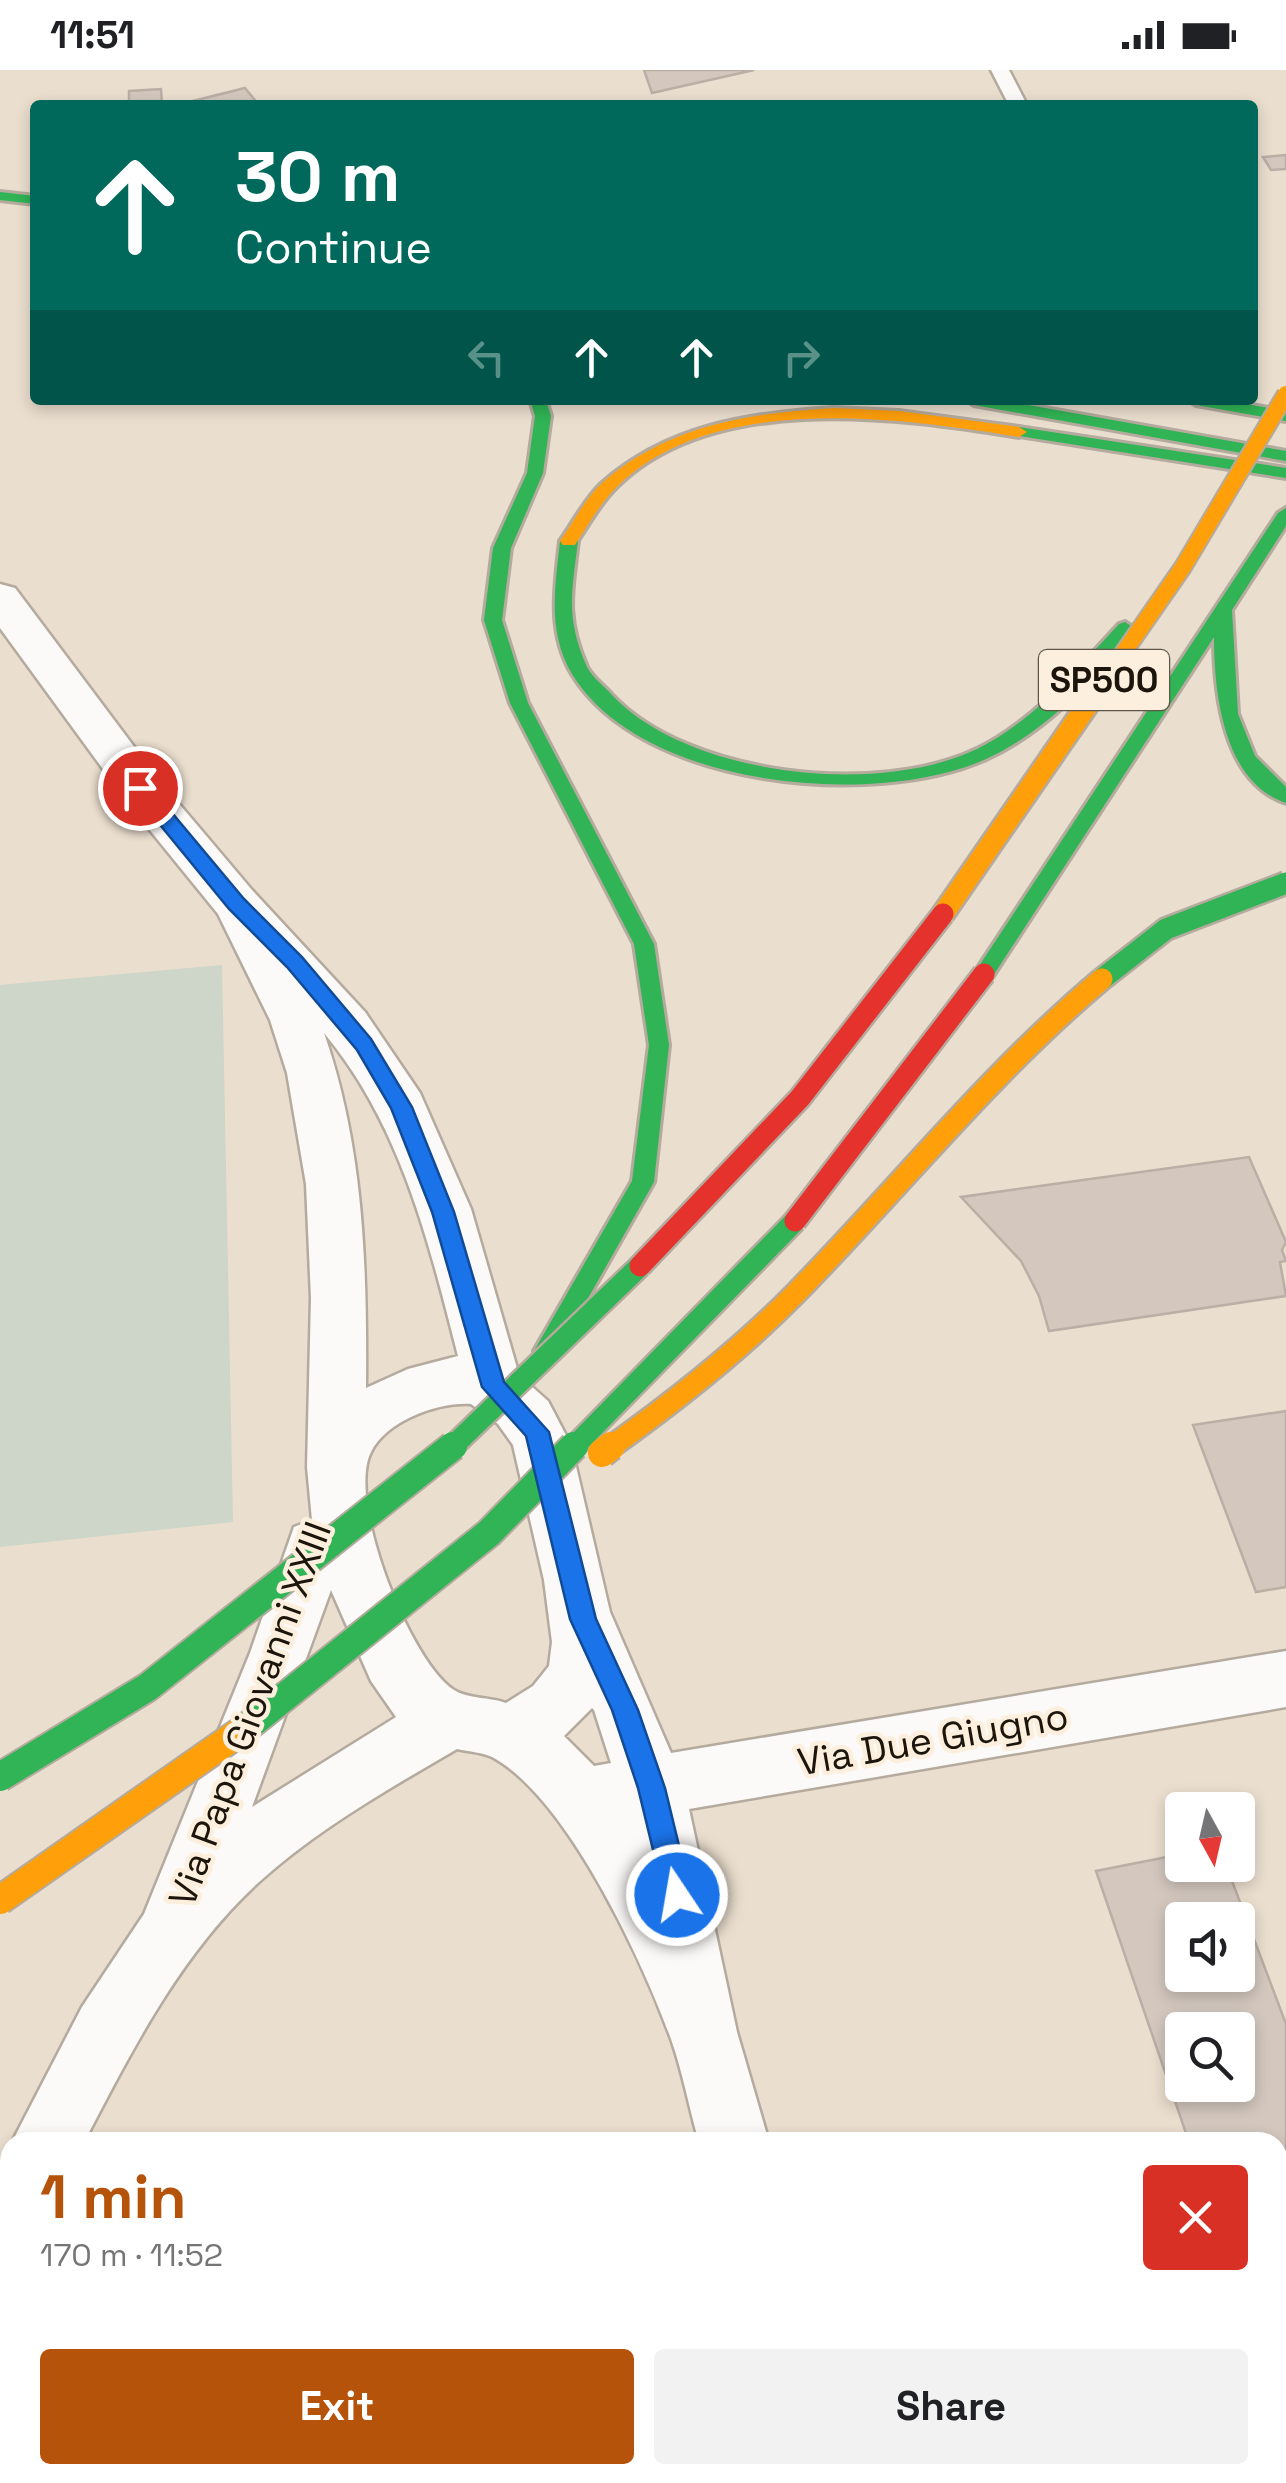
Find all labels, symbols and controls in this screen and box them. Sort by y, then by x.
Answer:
text: 11:51 [50,11,135,59]
text: 30 m [235,132,400,221]
icon: ahead [70,140,200,270]
text: Continue [235,219,432,276]
icon: left [459,330,514,385]
icon: ahead [564,330,619,385]
icon: ahead [669,330,724,385]
icon: right [774,330,829,385]
road number: SP500 [1039,650,1169,710]
pin [98,746,183,831]
icon: arrive [113,761,168,816]
street label: Via Papa Giovanni XXIII [158,1515,342,1913]
street label: Via Due Giugno [794,1692,1072,1786]
north arrow [1165,1792,1255,1882]
map controls [1165,1792,1255,2102]
position arrow [625,1843,729,1947]
button: sound [1165,1902,1255,1992]
button: search [1165,2012,1255,2102]
text: 1 min [40,2159,187,2236]
button: close [1143,2165,1248,2270]
text: 170 m · 11:52 [40,2235,223,2275]
button: Exit [40,2349,634,2464]
button: Share [654,2349,1248,2464]

